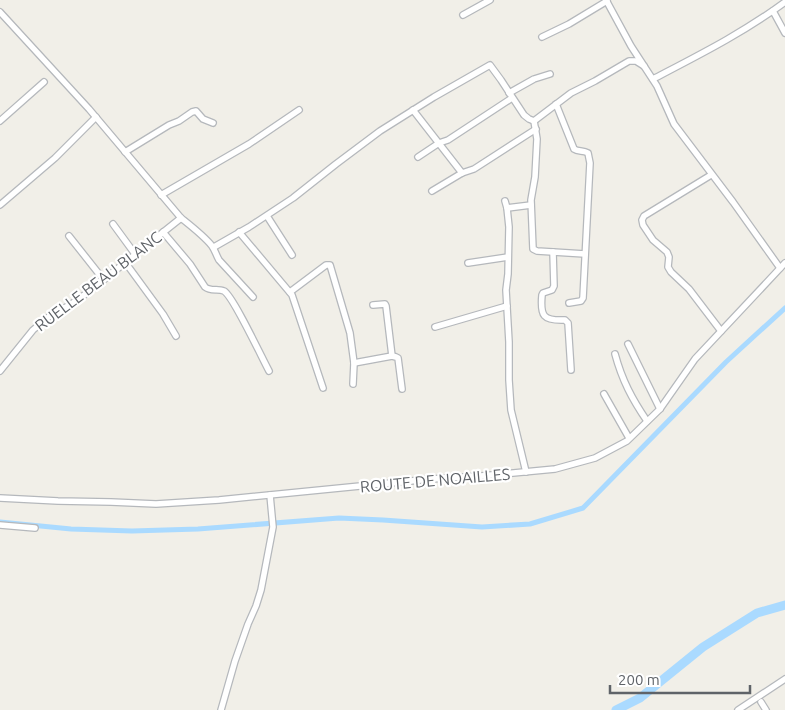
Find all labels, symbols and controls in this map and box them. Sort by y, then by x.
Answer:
street label: RUELLE BEAU BLANC [31,228,165,334]
street label: ROUTE DE NOAILLES [359,464,511,496]
scale bar [610,662,750,694]
text: 200 m [618,671,660,688]

